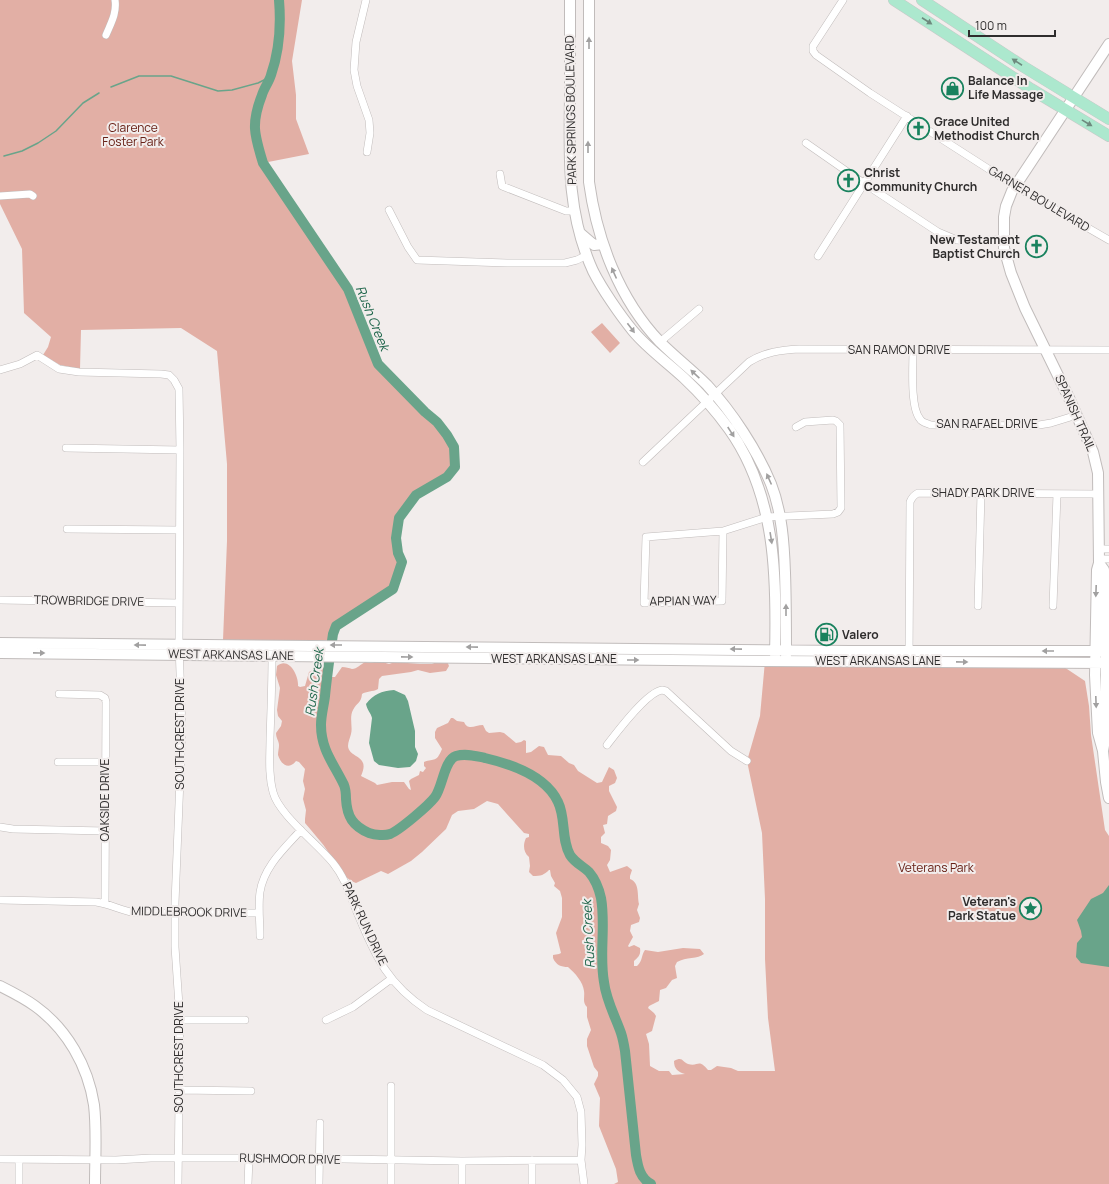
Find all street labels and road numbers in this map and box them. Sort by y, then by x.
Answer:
street label: PARK SPRINGS BOULEVARD [561,35,580,185]
street label: GARNER BOULEVARD [985,162,1093,236]
street label: SAN RAMON DRIVE [848,341,950,358]
street label: SPANISH TRAIL [1051,372,1100,454]
street label: SAN RAFAEL DRIVE [936,415,1038,432]
street label: SHADY PARK DRIVE [931,484,1035,501]
street label: TROWBRIDGE DRIVE [34,591,144,610]
street label: APPIAN WAY [649,591,717,610]
street label: WEST ARKANSAS LANE [168,645,294,664]
street label: WEST ARKANSAS LANE [491,650,617,667]
street label: WEST ARKANSAS LANE [815,652,941,669]
street label: SOUTHCREST DRIVE [171,678,188,790]
street label: OAKSIDE DRIVE [96,758,113,841]
street label: PARK RUN DRIVE [339,879,392,968]
street label: MIDDLEBROOK DRIVE [131,902,247,921]
street label: SOUTHCREST DRIVE [170,1001,187,1113]
street label: RUSHMOOR DRIVE [239,1149,341,1168]

